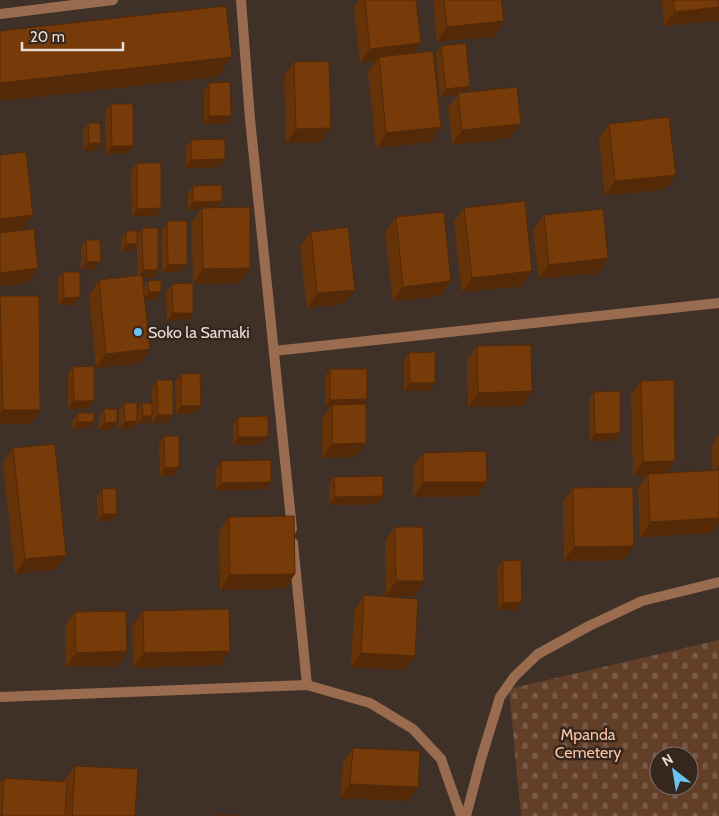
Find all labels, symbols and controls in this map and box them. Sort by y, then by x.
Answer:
scale bar [22,20,124,52]
text: 20 m [30,28,65,46]
place label: Soko la Samaki [148,323,250,342]
marker: Soko la Samaki [132,326,144,338]
park label: Mpanda Cemetery [555,725,621,762]
north arrow [649,746,699,796]
text: N [658,750,676,770]

